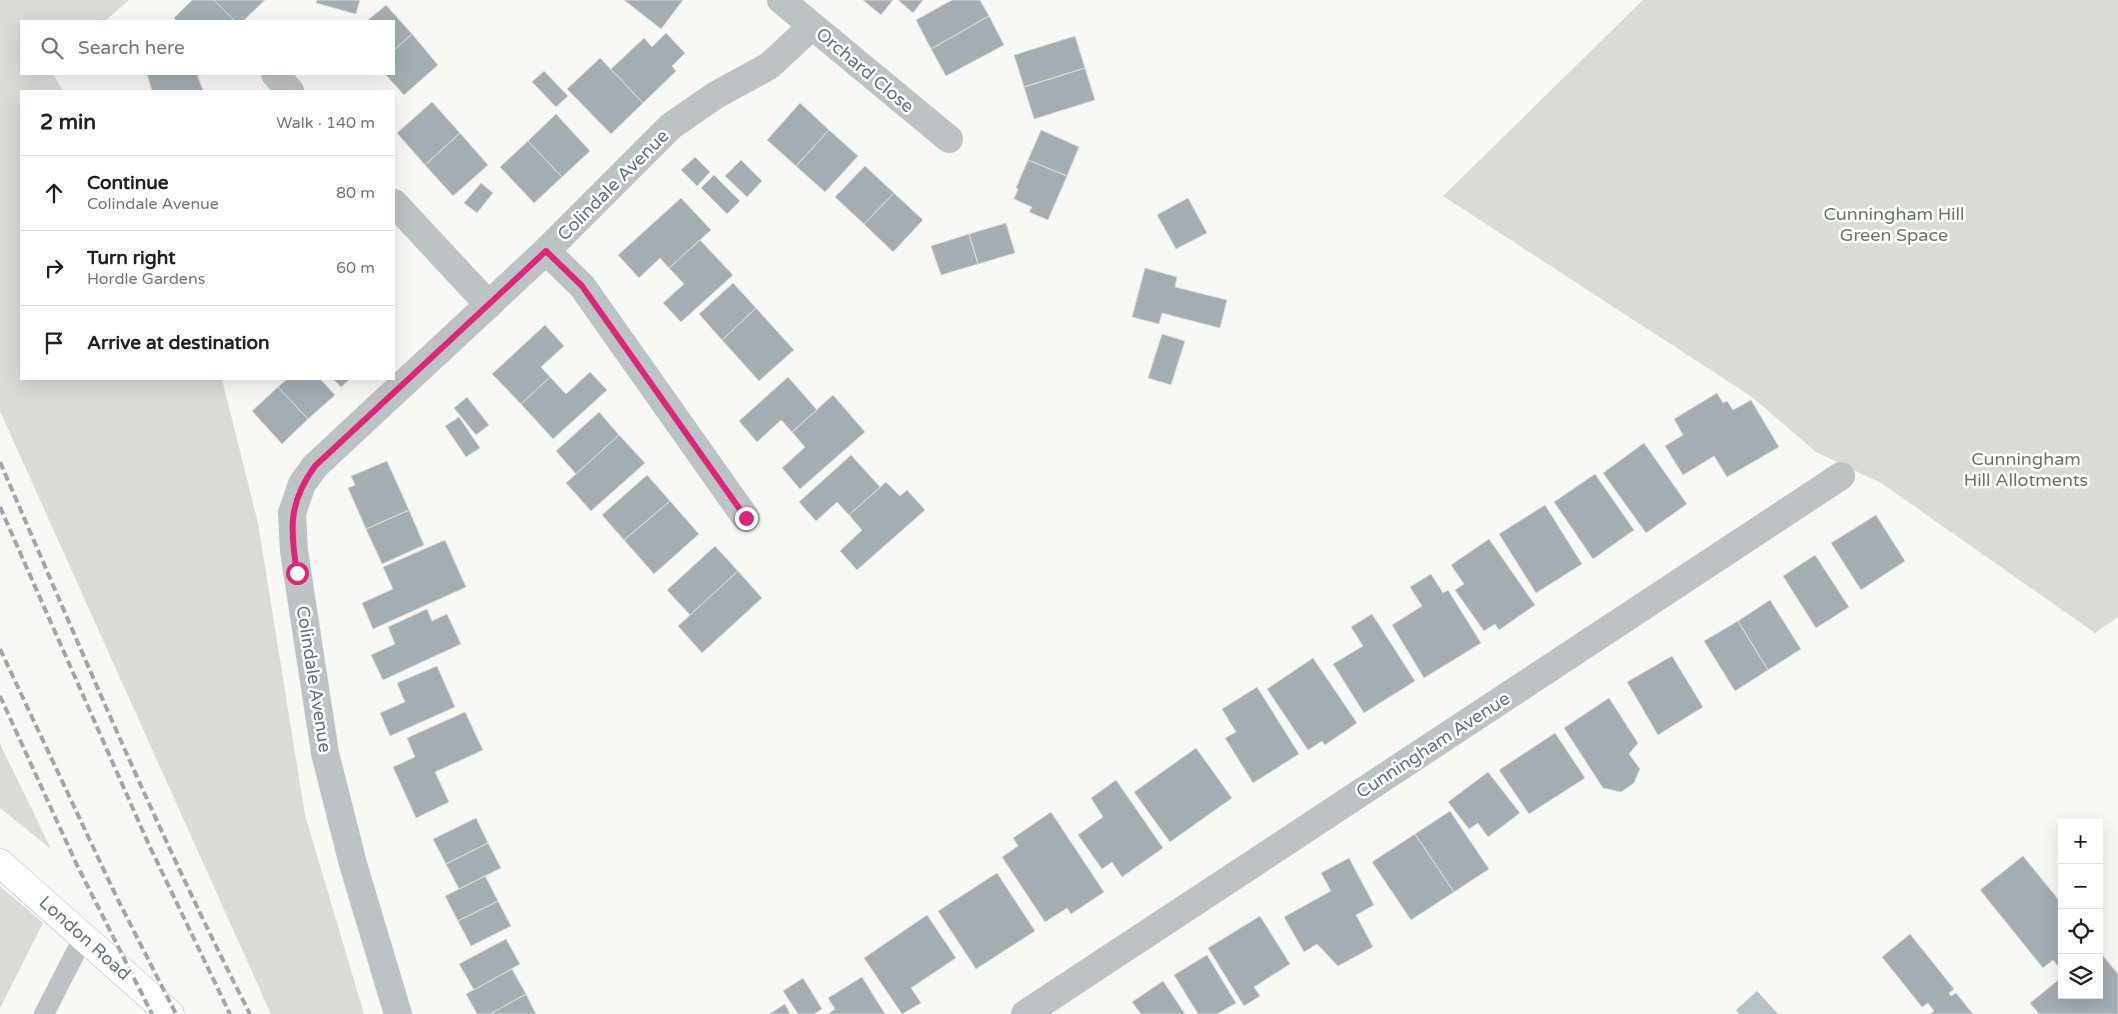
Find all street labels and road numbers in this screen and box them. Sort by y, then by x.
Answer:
street label: Orchard Close [812,23,918,117]
street label: Colindale Avenue [553,125,673,245]
street label: Colindale Avenue [292,604,336,754]
street label: Cunningham Avenue [1352,687,1514,803]
street label: London Road [35,891,135,985]

